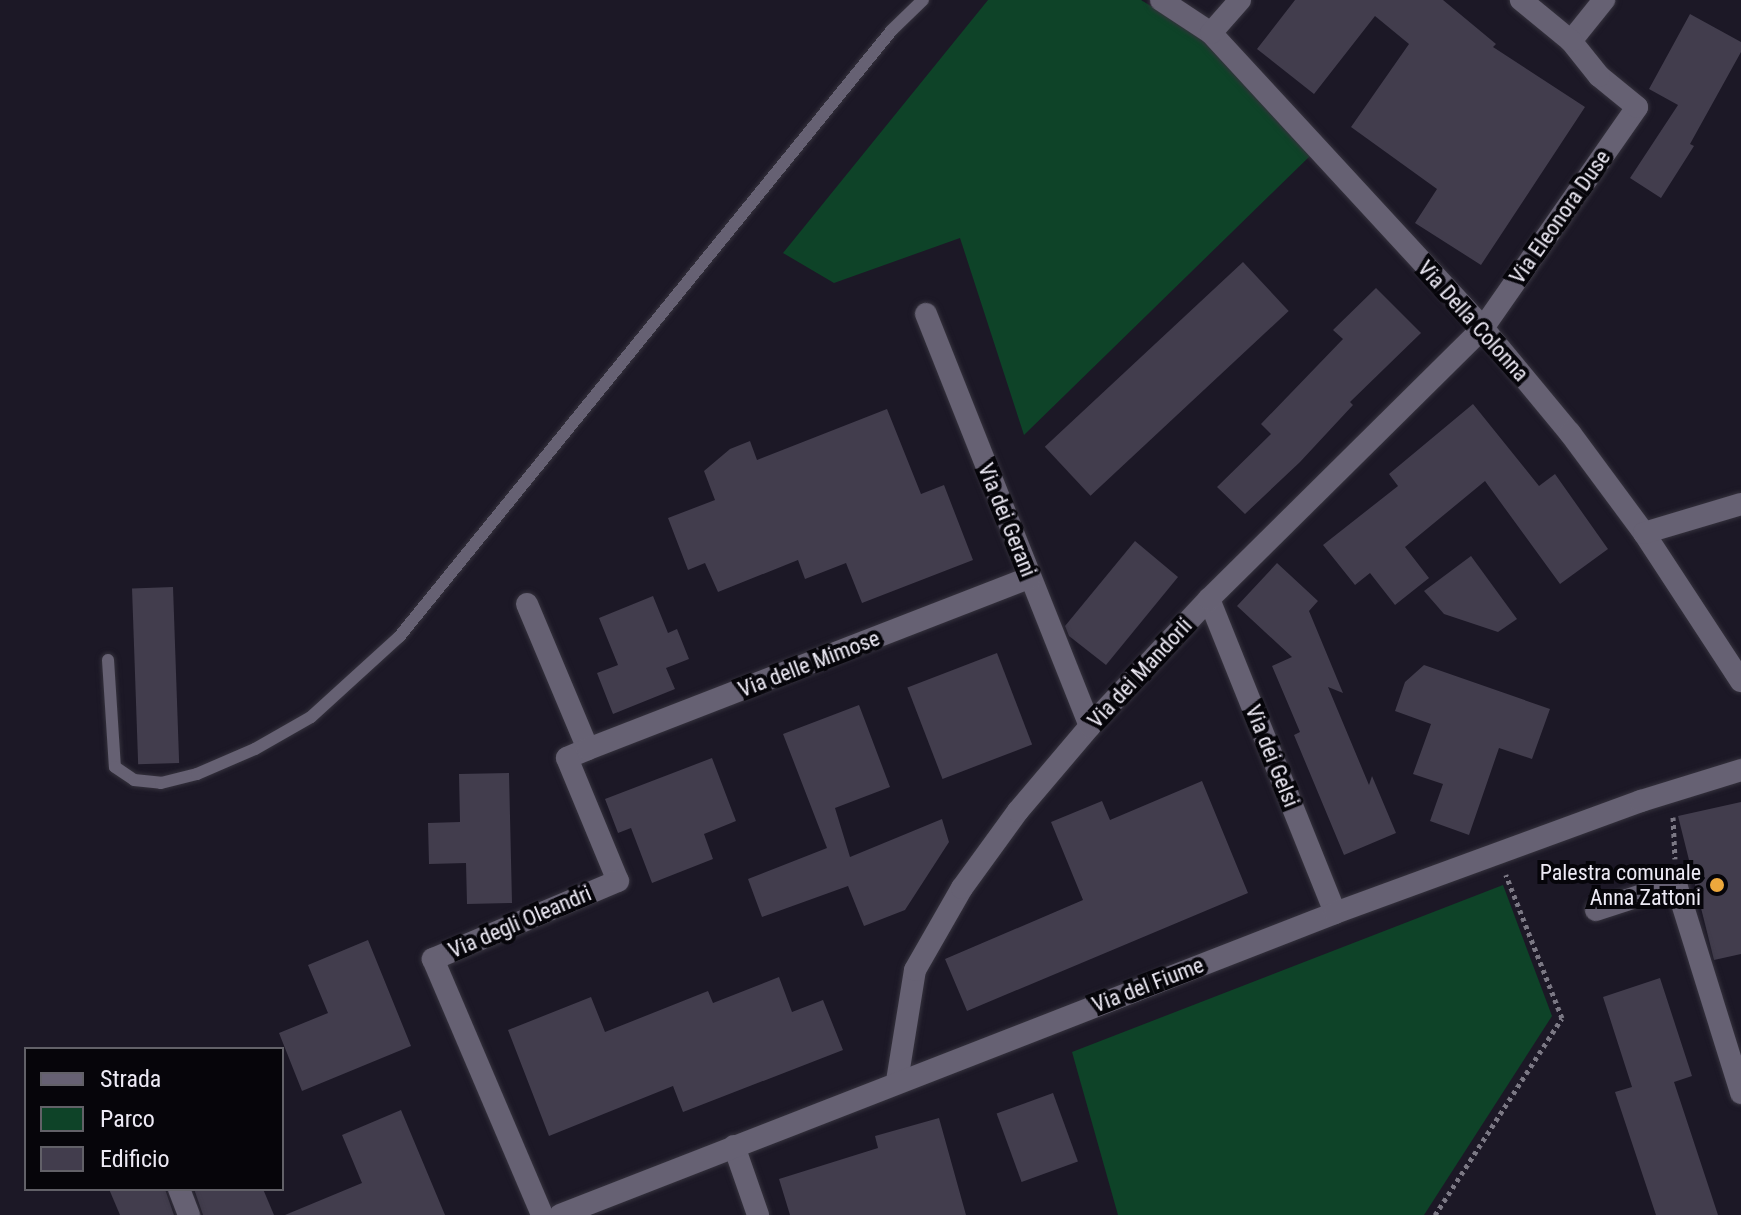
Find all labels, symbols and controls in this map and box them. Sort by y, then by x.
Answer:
street label: Via Eleonora Duse [1504,145,1616,289]
street label: Via Della Colonna [1412,255,1534,387]
street label: Via dei Gerani [972,459,1042,581]
street label: Via dei Mandorli [1082,612,1198,734]
street label: Via delle Mimose [735,625,883,703]
street label: Via dei Gelsi [1240,701,1304,811]
place label: Palestra comunale Anna Zattoni [1540,859,1701,910]
marker: Palestra comunale Anna Zattoni [1708,876,1726,894]
street label: Via degli Oleandri [445,880,595,964]
street label: Via del Fiume [1088,952,1208,1018]
legend [24,1047,284,1191]
text: Strada [100,1065,161,1093]
text: Parco [100,1105,155,1133]
text: Edificio [100,1145,170,1173]

